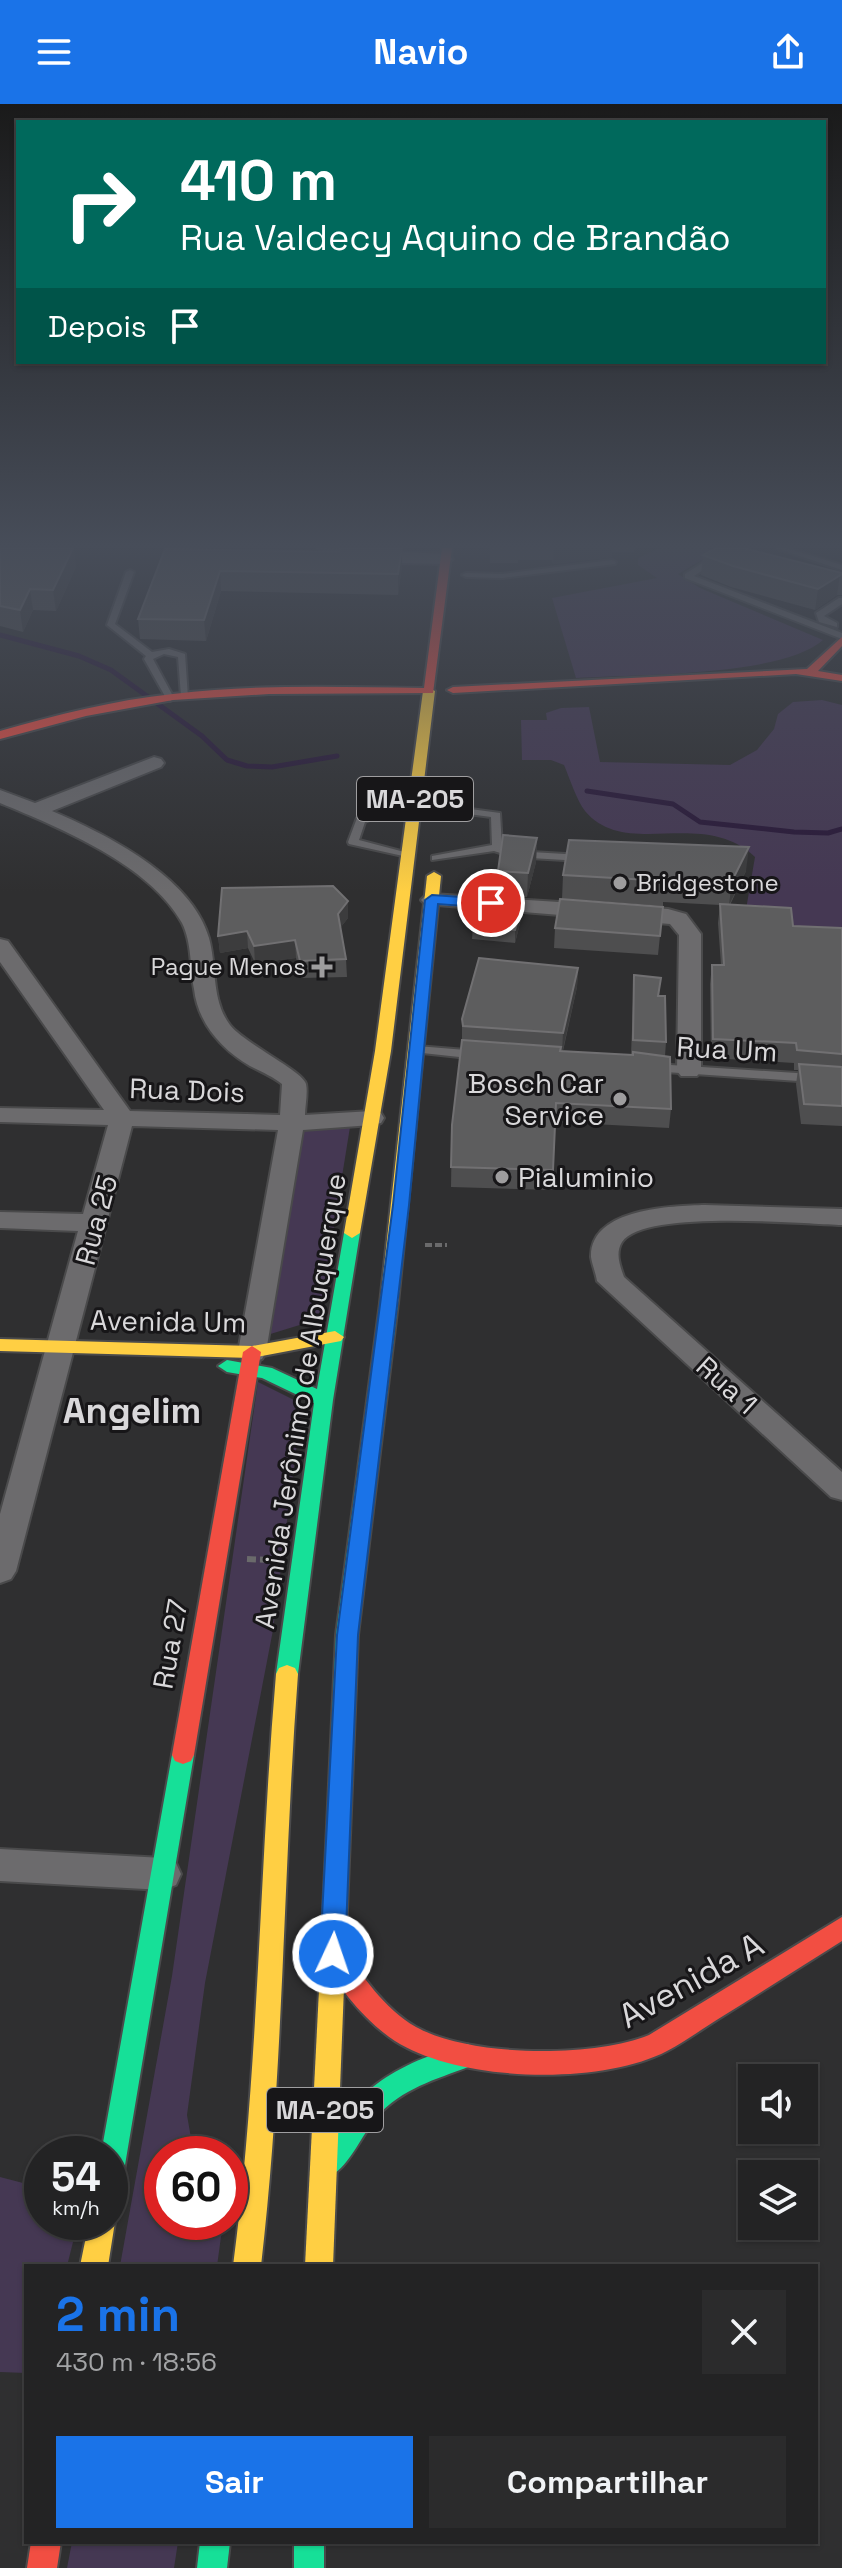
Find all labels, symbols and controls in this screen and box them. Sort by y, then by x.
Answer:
text: Navio [373,29,469,75]
icon: menu [32,30,76,74]
icon: share [766,30,810,74]
text: 410 m [180,145,337,216]
icon: right [48,152,152,256]
text: Rua Valdecy Aquino de Brandão [180,215,731,261]
icon: arrive [163,304,207,348]
text: Depois [48,307,147,346]
road number: MA-205 [357,777,473,821]
place label: Bridgestone [636,867,779,898]
pin [457,869,525,937]
marker: Bridgestone [611,874,629,892]
icon: arrive [469,881,513,925]
place label: Pague Menos [151,951,306,982]
marker: Pague Menos [313,958,331,976]
street label: Rua Um [676,1028,778,1070]
place label: Bosch Car Service [468,1065,604,1133]
street label: Rua Dois [129,1070,245,1110]
marker: Bosch Car Service [611,1090,629,1108]
place label: Pialuminio [518,1159,654,1195]
marker: Pialuminio [493,1168,511,1186]
street label: Rua 25 [67,1171,125,1269]
street label: Avenida Jerônimo de Albuquerque [246,1171,354,1631]
street label: Avenida Um [90,1302,246,1340]
street label: Rua 1 [689,1348,765,1422]
district label: Angelim [63,1388,201,1434]
street label: Rua 27 [144,1596,196,1692]
position arrow [291,1912,375,1996]
street label: Avenida A [611,1923,771,2038]
map controls [738,2064,818,2240]
button: sound [738,2064,818,2144]
road number: MA-205 [267,2088,383,2132]
speed limit sign: 60 [144,2136,248,2240]
text: 54 [51,2152,101,2203]
button: layers [738,2160,818,2240]
text: km/h [52,2195,100,2221]
text: 2 min [56,2284,180,2345]
button: close [702,2290,786,2374]
text: 430 m · 18:56 [56,2345,217,2379]
button: Sair [56,2436,413,2528]
button: Compartilhar [429,2436,786,2528]

